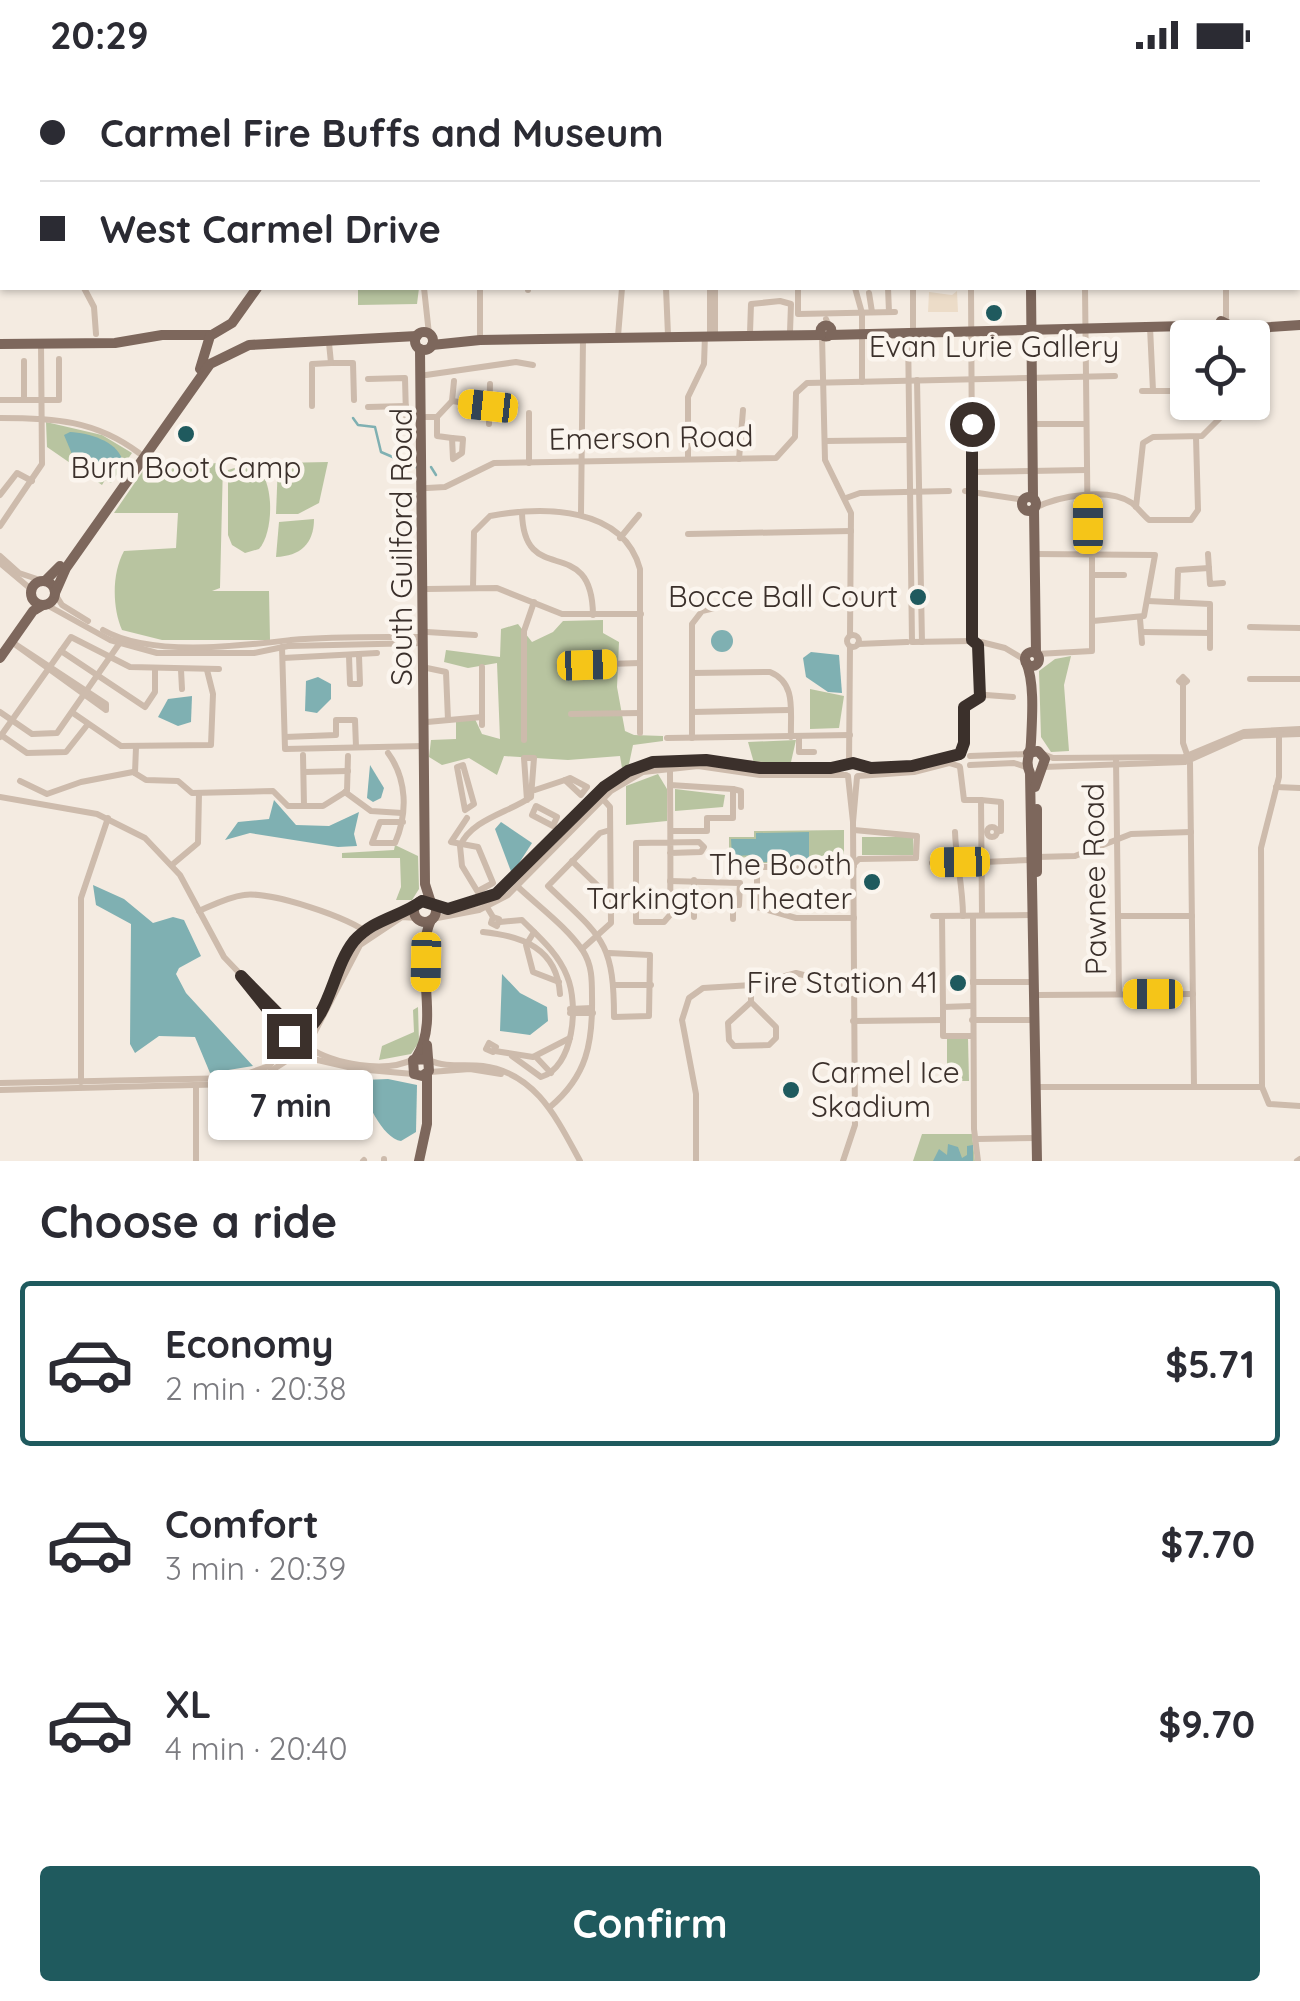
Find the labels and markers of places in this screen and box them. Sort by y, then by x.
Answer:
marker: Evan Lurie Gallery [983,302,1005,324]
place label: Evan Lurie Gallery [869,327,1119,365]
marker: Burn Boot Camp [175,423,197,445]
place label: Burn Boot Camp [70,448,302,486]
place label: Bocce Ball Court [668,577,898,615]
marker: Bocce Ball Court [907,586,929,608]
place label: The Booth Tarkington Theater [586,845,852,917]
marker: The Booth Tarkington Theater [861,871,883,893]
place label: Fire Station 41 [746,963,938,1001]
marker: Fire Station 41 [947,972,969,994]
place label: Carmel Ice Skadium [811,1053,960,1125]
marker: Carmel Ice Skadium [780,1079,802,1101]

